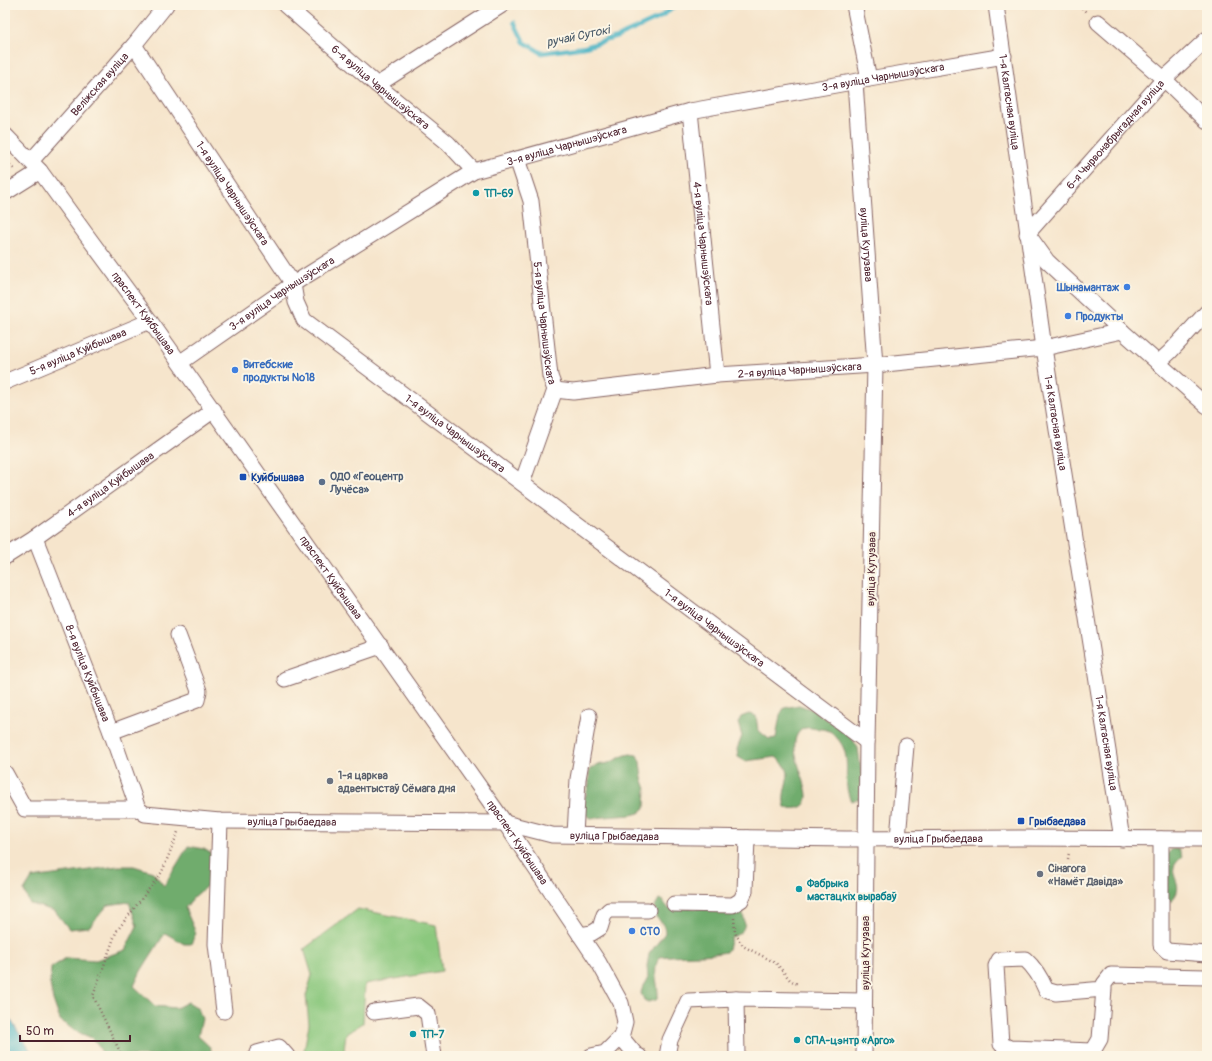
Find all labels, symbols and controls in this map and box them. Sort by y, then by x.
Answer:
water label: ручай Сутокі [545,22,613,50]
street label: 6-я вуліца Чарнышэўскага [329,42,432,132]
street label: Веліжская вуліца [68,50,131,119]
street label: 1-я Калгасная вуліца [996,53,1022,151]
street label: 3-я вуліца Чарнышэўскага [821,60,945,94]
street label: 6-я Чырвонабрыгадная вуліца [1064,77,1167,192]
street label: 3-я вуліца Чарнышэўскага [505,123,628,169]
street label: 1-я вуліца Чарнышэўскага [193,139,271,248]
street label: 4-я вуліца Чарнышэўскага [690,181,716,306]
place label: ТП-69 [483,187,514,200]
marker: ТП-69 [471,188,481,198]
street label: вуліца Кутузава [857,207,875,282]
street label: 3-я вуліца Чарнышэўскага [227,254,337,333]
street label: 5-я вуліца Чарнышэўскага [531,261,559,386]
street label: праспект Куйбышава [109,269,178,357]
place label: Шынамантаж [1056,281,1120,294]
marker: Шынамантаж [1122,282,1132,292]
place label: Продукты [1076,310,1123,323]
marker: Продукты [1063,311,1073,321]
street label: 5-я вуліца Куйбышава [28,326,128,378]
place label: Витебские продукты №18 [243,358,315,384]
street label: 2-я вуліца Чарнышэўскага [737,360,862,381]
marker: Витебские продукты №18 [230,365,240,375]
street label: 1-я Калгасная вуліца [1041,374,1069,471]
street label: 1-я вуліца Чарнышэўскага [402,392,508,476]
street label: 4-я вуліца Куйбышава [64,449,157,520]
place label: ОДО «Геоцентр Лучёса» [329,470,404,496]
place label: Куйбышава [251,471,304,484]
marker: Куйбышава [238,472,248,482]
marker: ОДО «Геоцентр Лучёса» [317,477,327,487]
street label: вуліца Кутузава [864,532,879,606]
street label: праспект Куйбышава [297,533,365,622]
street label: 1-я вуліца Чарнышэўскага [661,586,767,670]
street label: 8-я вуліца Куйбышава [63,623,112,724]
street label: 1-я Калгасная вуліца [1092,694,1120,791]
place label: 1-я царква адвентыстаў Сёмага дня [338,769,455,795]
marker: 1-я царква адвентыстаў Сёмага дня [325,776,335,786]
street label: праспект Куйбышава [484,798,550,887]
street label: вуліца Грыбаедава [247,815,336,829]
place label: Грыбаедава [1029,815,1086,828]
marker: Грыбаедава [1016,816,1026,826]
street label: вуліца Грыбаедава [570,829,659,843]
street label: вуліца Грыбаедава [894,832,983,846]
place label: Сінагога «Намёт Давіда» [1047,862,1123,888]
marker: Сінагога «Намёт Давіда» [1035,869,1045,879]
place label: Фабрыка мастацкіх вырабаў [806,877,897,903]
marker: Фабрыка мастацкіх вырабаў [794,884,804,894]
street label: вуліца Кутузава [859,916,872,990]
place label: СТО [640,925,660,938]
marker: СТО [627,926,637,936]
scale bar [20,1017,130,1043]
text: 50 m [26,1024,54,1039]
place label: ТП-7 [420,1028,444,1041]
marker: ТП-7 [408,1029,418,1039]
place label: СПА-цэнтр «Арго» [805,1034,895,1047]
marker: СПА-цэнтр «Арго» [792,1035,802,1045]

